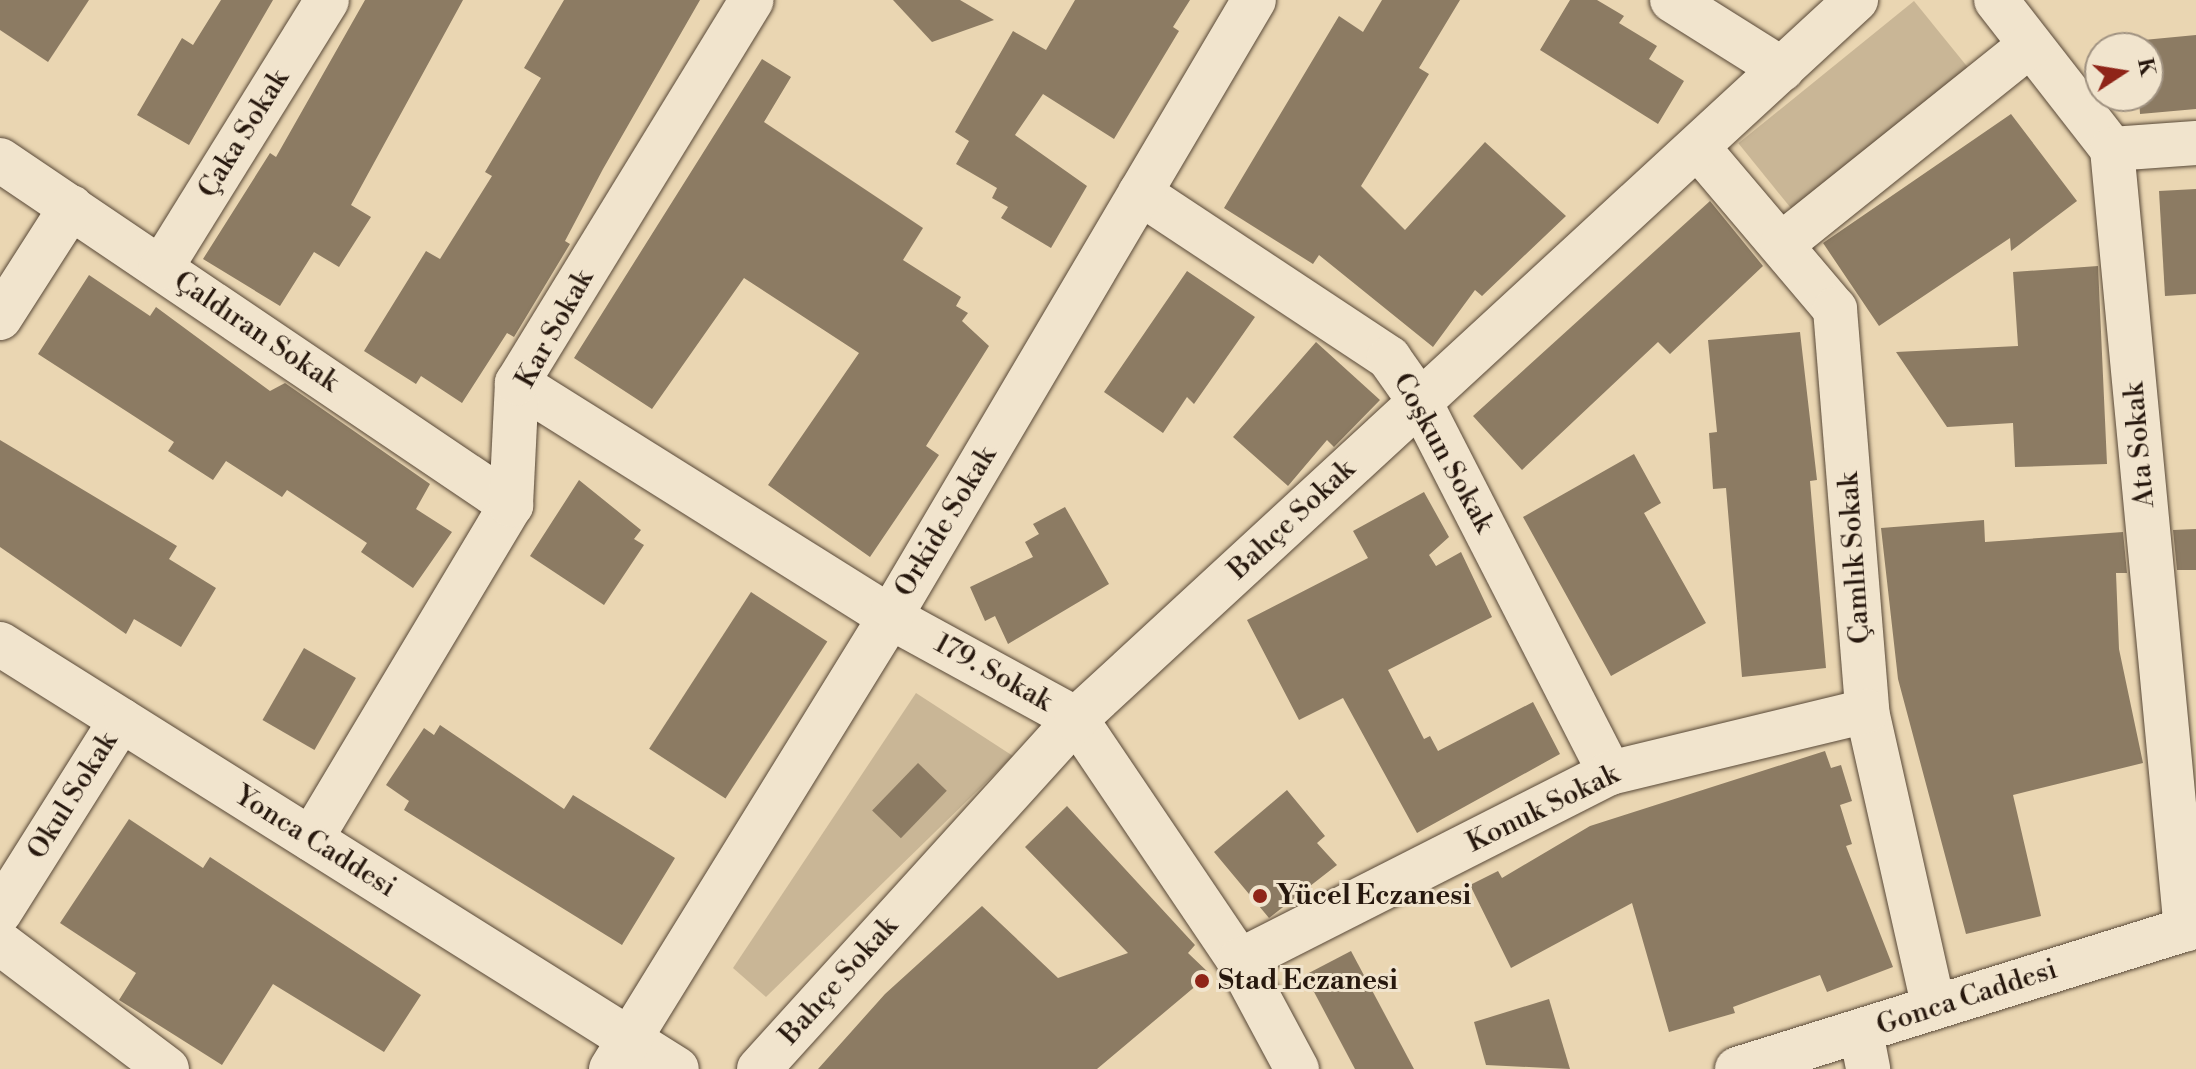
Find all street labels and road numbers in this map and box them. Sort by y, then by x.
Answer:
street label: Çaka Sokak [191,64,297,204]
street label: Kar Sokak [509,264,601,394]
street label: Çaldıran Sokak [167,265,345,399]
street label: Coşkun Sokak [1385,367,1501,539]
street label: Ata Sokak [2118,381,2162,509]
street label: Orkide Sokak [888,441,1004,603]
street label: Bahçe Sokak [1222,453,1362,587]
street label: Çamlık Sokak [1832,471,1878,645]
street label: 179. Sokak [928,627,1058,719]
street label: Okul Sokak [21,726,125,866]
street label: Konuk Sokak [1461,758,1625,860]
street label: Yonca Caddesi [228,779,402,905]
street label: Bahçe Sokak [773,910,905,1052]
street label: Gonca Caddesi [1872,953,2062,1043]

